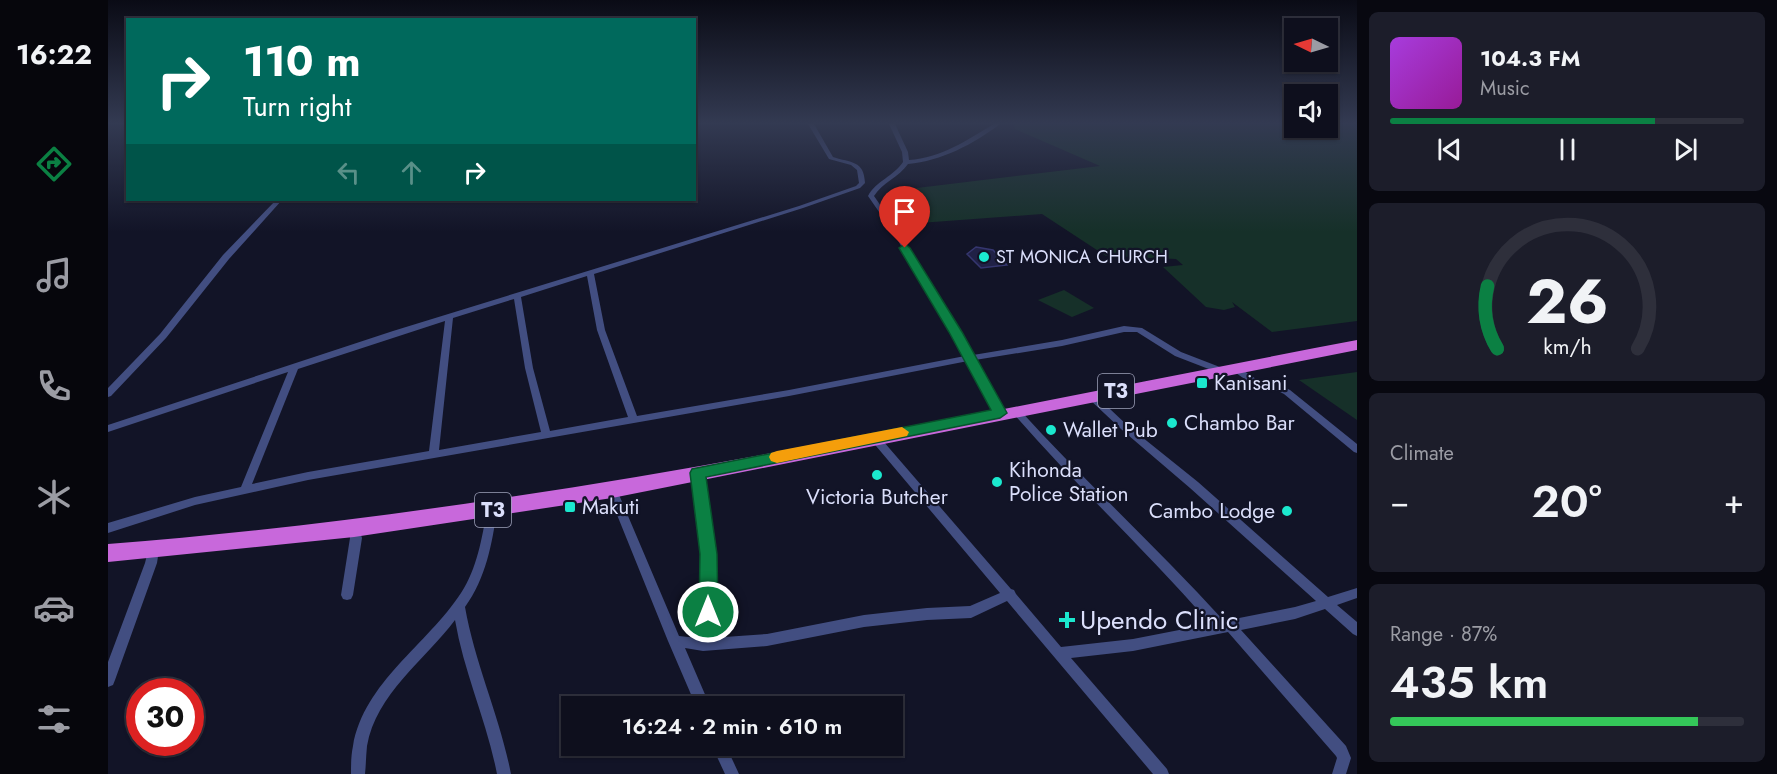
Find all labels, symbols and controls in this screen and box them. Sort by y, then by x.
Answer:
north arrow [1284,18,1338,72]
map controls [1284,18,1338,138]
text: 110 m [243,31,361,92]
text: 16:22 [16,35,92,74]
icon: right [144,42,222,120]
text: 104.3 FM [1480,42,1580,74]
text: Music [1480,74,1530,103]
button: sound [1284,84,1338,138]
text: Turn right [243,87,351,126]
icon: previous [1433,133,1466,166]
icon: pause [1551,133,1584,166]
icon: next [1669,133,1702,166]
icon: directions [33,143,75,185]
icon: left [332,156,365,189]
icon: ahead [395,156,428,189]
icon: right [458,156,491,189]
pin [879,186,930,248]
icon: arrive [888,195,921,228]
place label: ST MONICA CHURCH [996,244,1168,270]
marker: ST MONICA CHURCH [977,250,991,264]
icon: music [33,254,75,296]
text: 26 [1526,256,1608,346]
text: km/h [1543,331,1591,362]
icon: phone [33,365,75,407]
place label: Kanisani [1214,368,1288,398]
road number: T3 [1098,374,1134,408]
marker: Kanisani [1195,376,1209,390]
place label: Chambo Bar [1184,408,1295,438]
place label: Wallet Pub [1063,415,1158,445]
marker: Chambo Bar [1165,416,1179,430]
marker: Wallet Pub [1044,423,1058,437]
text: Climate [1390,439,1454,468]
place label: Kihonda Police Station [1009,455,1128,509]
marker: Victoria Butcher [870,468,884,482]
text: 20° [1531,469,1602,534]
marker: Kihonda Police Station [990,475,1004,489]
icon: climate [33,476,75,518]
text: − [1390,478,1409,525]
text: + [1724,478,1744,525]
place label: Victoria Butcher [806,482,949,512]
place label: Makuti [582,492,640,522]
road number: T3 [475,493,511,527]
place label: Cambo Lodge [1149,496,1275,526]
marker: Makuti [563,500,577,514]
marker: Cambo Lodge [1280,504,1294,518]
position arrow [676,580,740,644]
icon: car [33,587,75,629]
place label: Upendo Clinic [1080,601,1238,639]
marker: Upendo Clinic [1058,611,1076,629]
text: Range · 87% [1390,620,1497,649]
text: 435 km [1390,650,1548,715]
speed limit sign: 30 [126,678,204,756]
icon: filters [33,698,75,740]
text: 16:24 · 2 min · 610 m [622,710,842,742]

